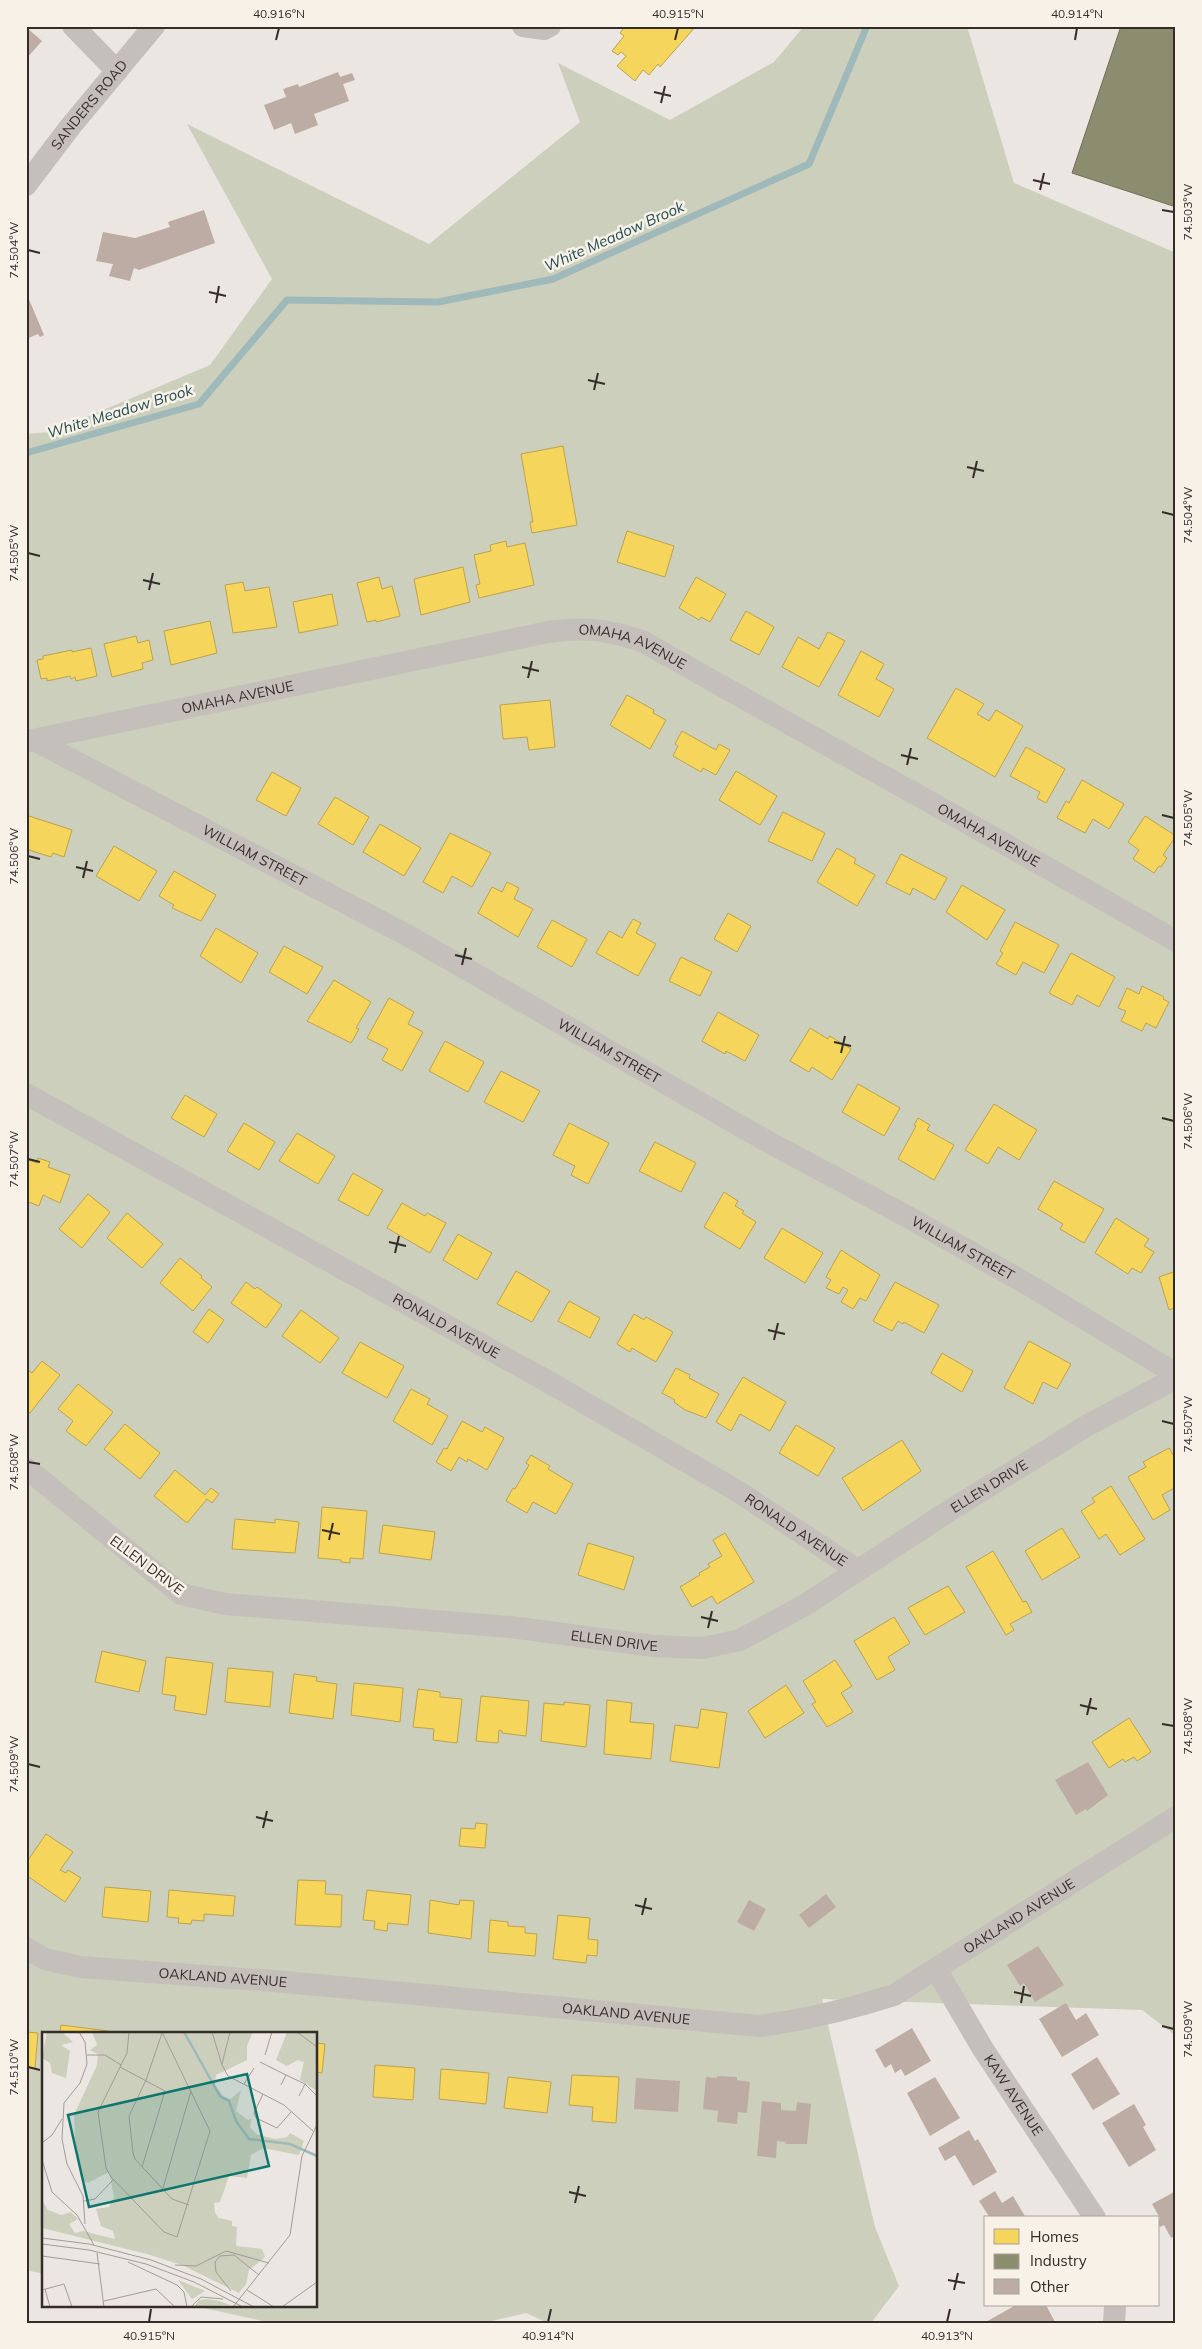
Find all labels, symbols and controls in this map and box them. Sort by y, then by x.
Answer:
text: 40.916°N [253,6,305,21]
text: 40.915°N [652,6,704,21]
text: 40.914°N [1051,6,1103,21]
street label: SANDERS ROAD [47,56,131,154]
text: 74.503°W [1180,184,1195,240]
water label: White Meadow Brook [541,196,688,275]
text: 74.504°W [6,222,21,278]
water label: White Meadow Brook [45,379,196,442]
text: 74.504°W [1180,487,1195,543]
text: 74.505°W [6,525,21,581]
street label: OMAHA AVENUE [578,620,689,673]
street label: OMAHA AVENUE [180,677,295,718]
text: 74.505°W [1180,790,1195,846]
street label: OMAHA AVENUE [934,799,1043,871]
street label: WILLIAM STREET [199,821,310,890]
text: 74.506°W [6,828,21,884]
street label: WILLIAM STREET [555,1014,664,1088]
text: 74.506°W [1180,1093,1195,1149]
text: 74.507°W [6,1131,21,1187]
street label: WILLIAM STREET [908,1212,1018,1284]
street label: RONALD AVENUE [390,1289,503,1362]
text: 74.507°W [1180,1396,1195,1452]
text: 74.508°W [6,1434,21,1490]
street label: ELLEN DRIVE [947,1455,1031,1517]
street label: RONALD AVENUE [741,1489,851,1570]
street label: ELLEN DRIVE [107,1531,187,1599]
street label: ELLEN DRIVE [570,1626,658,1655]
text: 74.508°W [1180,1698,1195,1754]
text: 74.509°W [6,1736,21,1792]
street label: OAKLAND AVENUE [960,1874,1078,1958]
street label: OAKLAND AVENUE [158,1964,288,1991]
street label: OAKLAND AVENUE [561,1999,691,2029]
text: 74.509°W [1180,2001,1195,2057]
inset map [42,2032,318,2306]
text: 74.510°W [6,2039,21,2095]
street label: KAW AVENUE [980,2051,1047,2139]
legend [984,2216,1160,2306]
text: Homes [1030,2227,1079,2246]
text: Industry [1030,2251,1087,2270]
text: Other [1030,2277,1070,2296]
text: 40.915°N [123,2328,175,2343]
text: 40.914°N [522,2328,574,2343]
text: 40.913°N [921,2328,973,2343]

